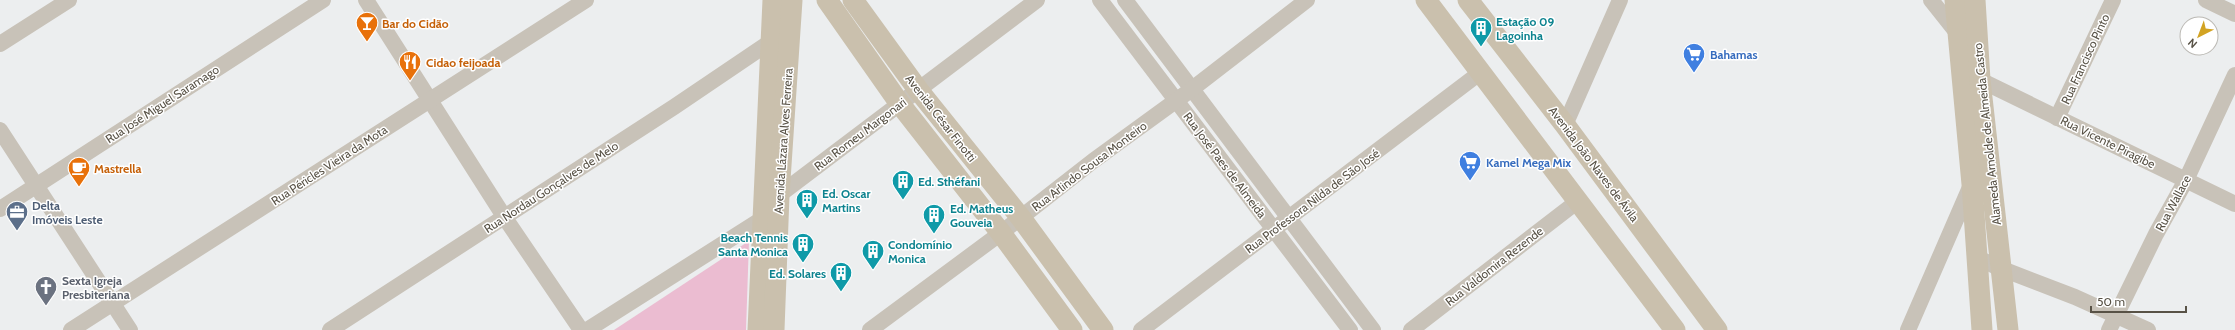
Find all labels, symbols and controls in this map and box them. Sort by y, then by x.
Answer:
bar icon: Bar do Cidão [354,10,380,43]
street label: Rua Francisco Pinto [2058,11,2113,107]
place label: Estação 09 Lagoinha [1496,14,1554,43]
building icon: Estação 09 Lagoinha [1468,15,1494,48]
place label: Bar do Cidão [382,16,449,31]
north arrow [2179,16,2219,56]
text: N [2185,36,2200,51]
supermarket icon: Bahamas [1681,41,1707,74]
street label: Alameda Arnolde de Almeida Castro [1970,42,2004,226]
place label: Bahamas [1710,47,1758,62]
restaurant icon: Cidao feijoada [397,49,423,82]
place label: Cidao feijoada [426,55,500,70]
street label: Rua José Miguel Saramago [102,61,222,146]
street label: Avenida Lázara Alves Ferreira [770,68,796,214]
street label: Avenida César Finotti [902,71,980,165]
street label: Rua Romeu Margonari [811,94,909,174]
street label: Avenida João Naves de Ávila [1546,103,1643,225]
street label: Rua José Paes de Almeida [1180,109,1270,221]
street label: Rua Vicente Piragibe [2058,113,2158,171]
street label: Rua Arlindo Sousa Monteiro [1029,118,1150,214]
street label: Rua Péricles Vieira da Mota [268,122,390,208]
street label: Rua Nordau Gonçalves de Melo [481,138,621,236]
street label: Rua Professora Nilda de São José [1242,146,1382,256]
supermarket icon: Kamel Mega Mix [1457,149,1483,182]
cafe icon: Mastrella [66,155,92,188]
place label: Kamel Mega Mix [1486,155,1571,170]
place label: Mastrella [94,161,141,176]
building icon: Ed. Sthéfani [890,168,916,201]
street label: Rua Wallace [2152,172,2194,234]
place label: Ed. Sthéfani [918,174,980,189]
place label: Ed. Oscar Martins [822,186,870,215]
building icon: Ed. Oscar Martins [794,187,820,220]
place label: Delta Imóveis Leste [32,198,103,227]
office icon: Delta Imóveis Leste [4,199,30,232]
place label: Ed. Matheus Gouveia [950,201,1013,230]
building icon: Ed. Matheus Gouveia [921,202,947,235]
street label: Rua Valdomira Rezende [1442,223,1546,309]
place label: Beach Tennis Santa Monica [718,230,788,259]
building icon: Beach Tennis Santa Monica [790,231,816,264]
place label: Condomínio Monica [888,237,952,266]
building icon: Condomínio Monica [860,238,886,271]
building icon: Ed. Solares [828,260,854,293]
place label: Ed. Solares [769,266,826,281]
place label: Sexta Igreja Presbiteriana [62,273,130,302]
church icon: Sexta Igreja Presbiteriana [33,274,59,307]
scale bar [2091,288,2186,314]
text: 50 m [2097,294,2125,309]

